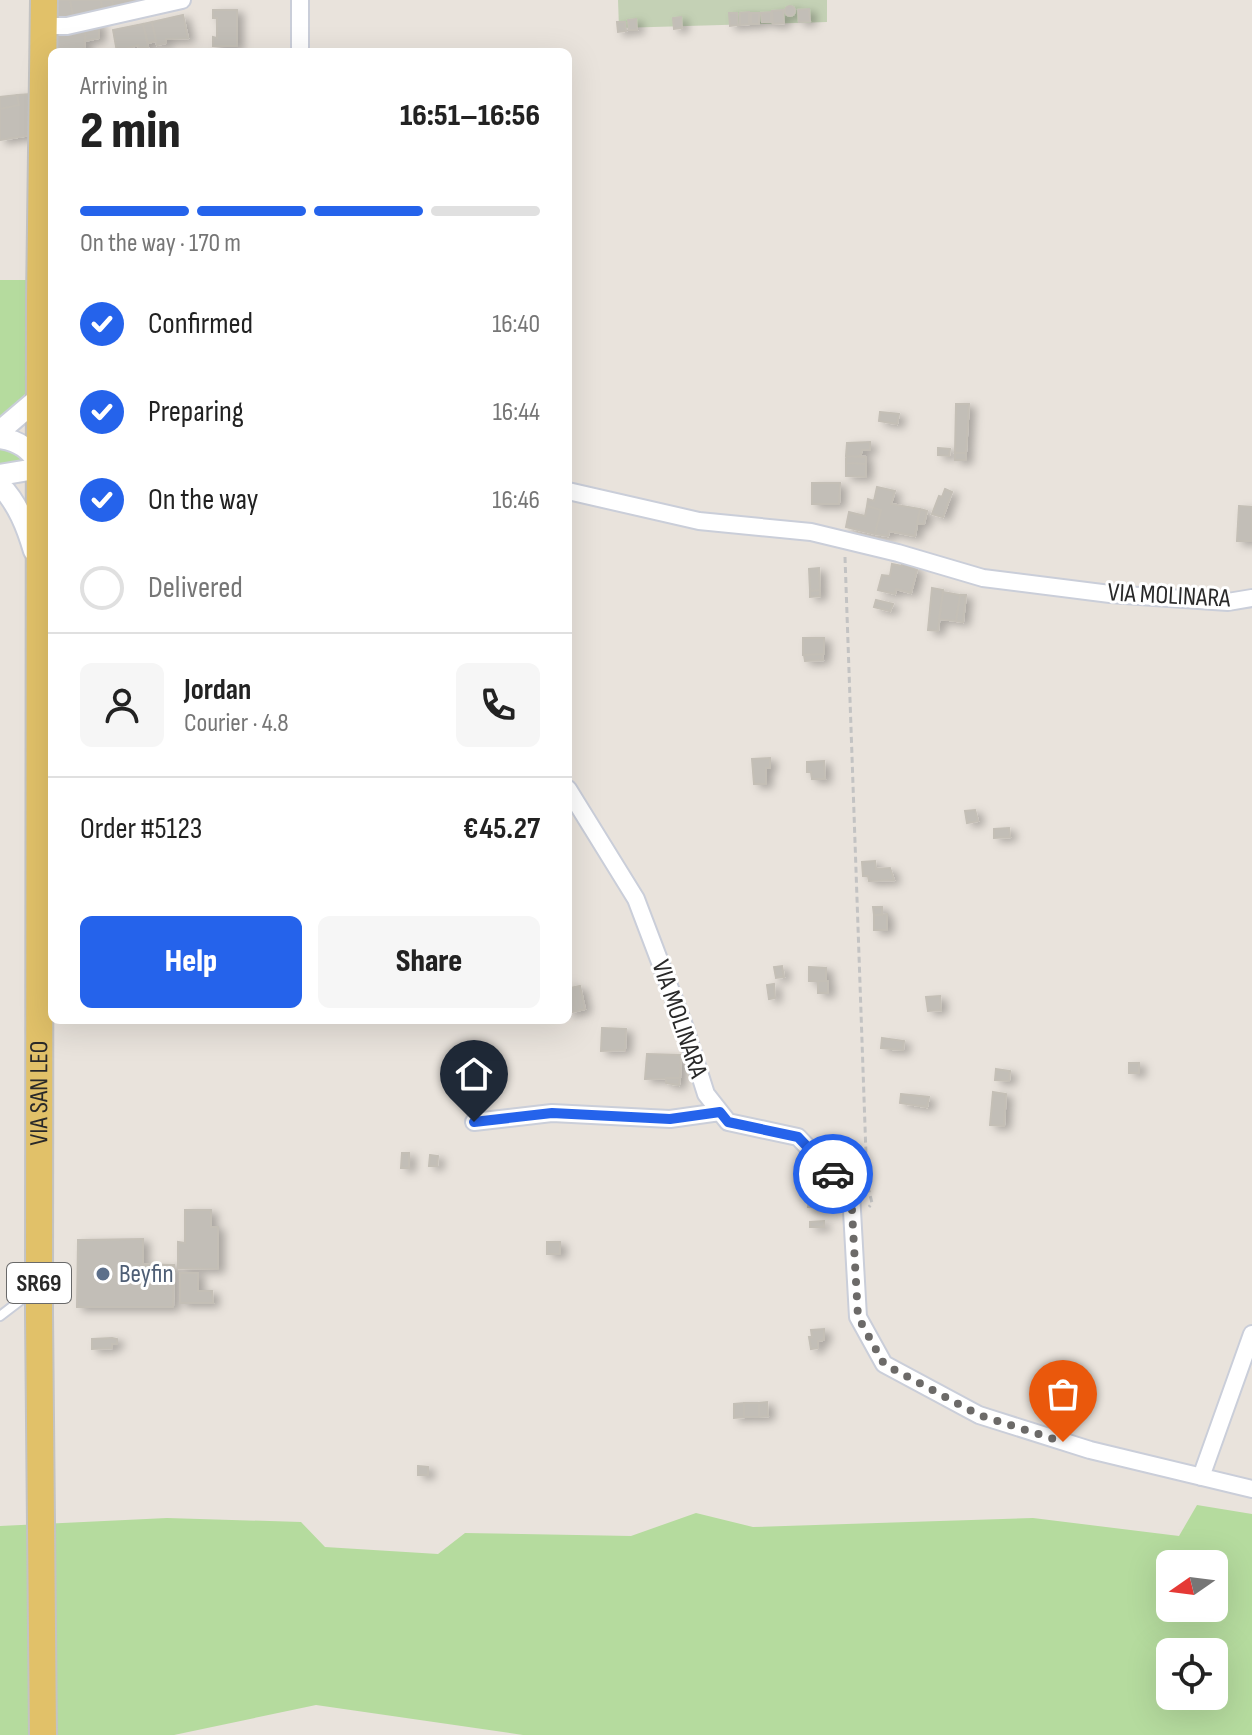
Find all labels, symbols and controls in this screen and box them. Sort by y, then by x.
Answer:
text: Arriving in [80,71,168,102]
text: 16:51–16:56 [400,98,540,134]
text: 2 min [80,100,181,163]
text: On the way · 170 m [80,228,241,259]
icon: check [80,302,124,346]
text: Confirmed [148,306,253,342]
text: 16:40 [492,309,540,340]
icon: check [80,390,124,434]
text: Preparing [148,394,244,430]
text: 16:44 [493,397,540,428]
icon: check [80,478,124,522]
text: On the way [148,482,258,518]
text: 16:46 [492,485,540,516]
text: Delivered [148,570,243,606]
street label: VIA MOLINARA [1107,577,1232,615]
button: person [80,663,164,747]
button: phone [456,663,540,747]
text: Jordan [184,672,251,708]
text: Courier · 4.8 [184,708,289,739]
text: Order #5123 [80,811,202,847]
text: €45.27 [463,811,540,847]
button: Help [80,916,302,1008]
button: Share [318,916,540,1008]
street label: VIA MOLINARA [644,956,714,1083]
pin [440,1040,508,1122]
street label: VIA SAN LEO [24,1041,55,1145]
icon: home [452,1052,496,1096]
courier [793,1134,873,1214]
icon: car [811,1152,855,1196]
place label: Beyfin [119,1259,174,1290]
road number: SR69 [7,1263,71,1303]
marker: Beyfin [94,1265,112,1283]
pin [1029,1360,1097,1442]
icon: bag [1041,1372,1085,1416]
north arrow [1156,1550,1228,1622]
map controls [1156,1550,1228,1710]
button: locate [1156,1638,1228,1710]

